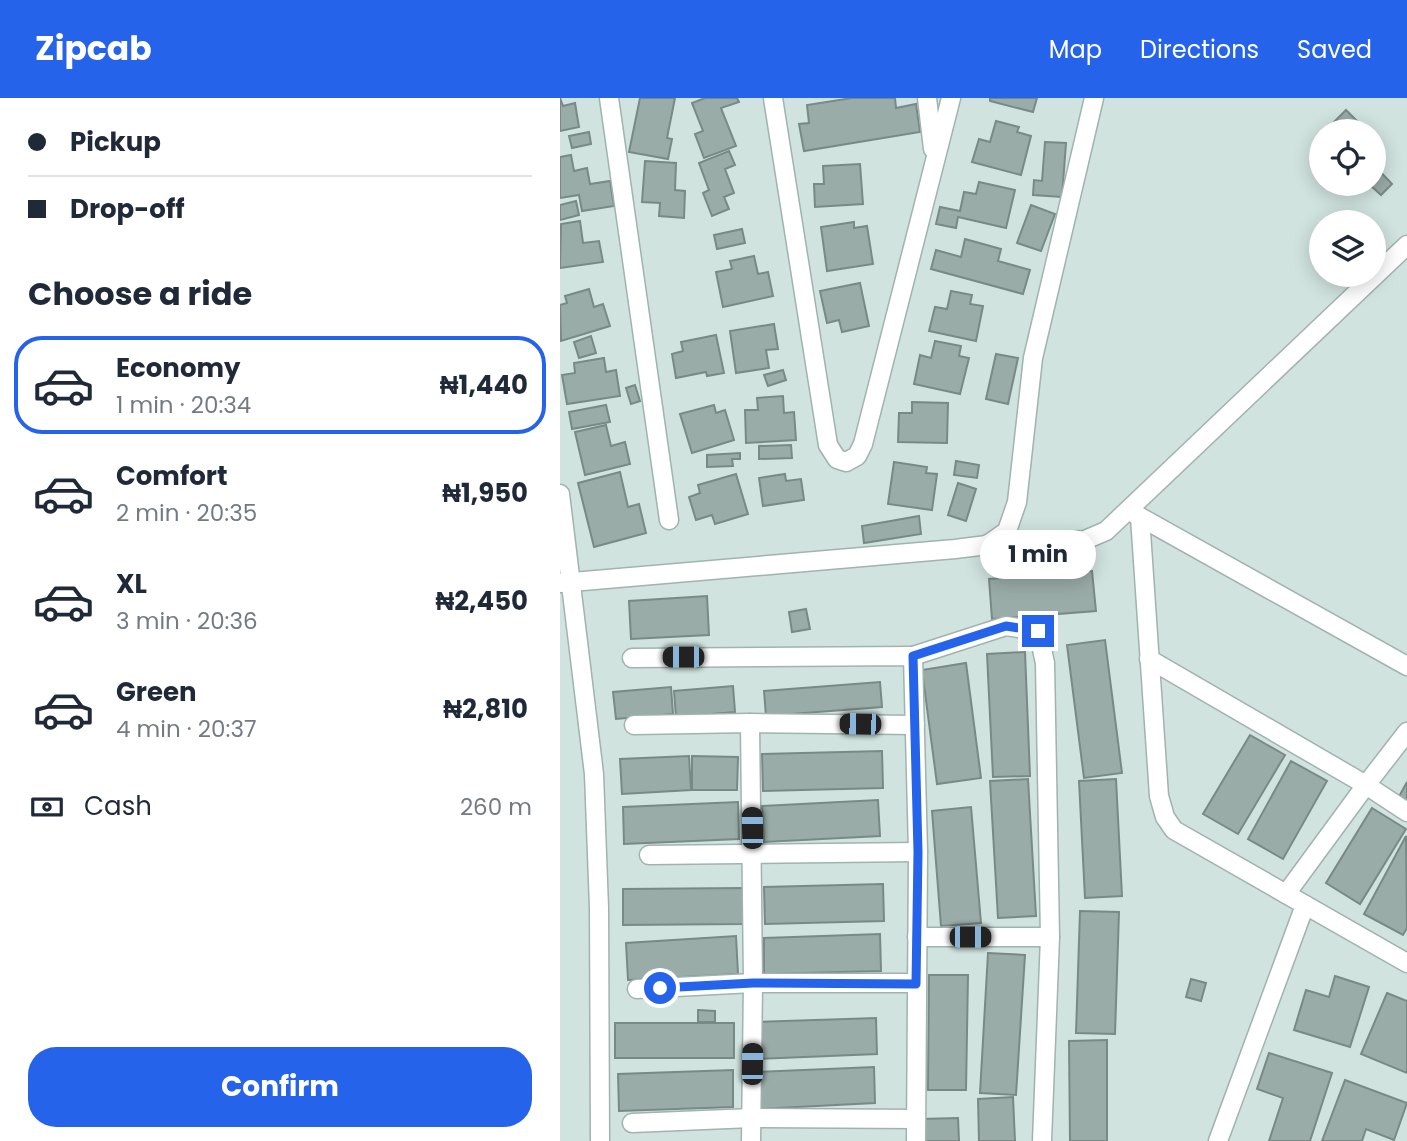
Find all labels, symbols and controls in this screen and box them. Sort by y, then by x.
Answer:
text: Zipcab [35,25,152,72]
text: Map [1049,33,1102,66]
text: Directions [1140,33,1259,66]
text: Saved [1297,33,1372,66]
map controls [1309,119,1386,287]
button: locate [1309,119,1386,196]
text: Pickup [70,124,161,160]
text: Drop-off [70,191,185,227]
button: layers [1309,210,1386,287]
text: Choose a ride [28,271,252,316]
text: Economy [116,350,240,386]
icon: car [32,354,95,417]
text: ₦1,440 [440,367,528,403]
text: 1 min · 20:34 [116,389,251,421]
text: Comfort [116,458,228,494]
icon: car [32,462,95,525]
text: ₦1,950 [442,475,528,511]
text: 2 min · 20:35 [116,497,257,529]
callout: 1 min [980,530,1096,578]
text: 1 min [1008,538,1068,570]
text: XL [116,566,147,602]
icon: car [32,570,95,633]
text: ₦2,450 [435,583,528,619]
text: 3 min · 20:36 [116,605,258,637]
route end [1022,615,1054,647]
car [663,647,705,668]
text: Green [116,674,197,710]
icon: car [32,678,95,741]
text: ₦2,810 [443,691,528,727]
text: 4 min · 20:37 [116,713,257,745]
car [839,713,882,735]
icon: cash [28,788,66,826]
text: Cash [84,788,152,824]
text: 260 m [460,791,532,823]
car [742,807,763,849]
car [950,927,992,948]
route start [644,972,676,1004]
car [742,1043,763,1085]
button: Confirm [28,1047,532,1127]

